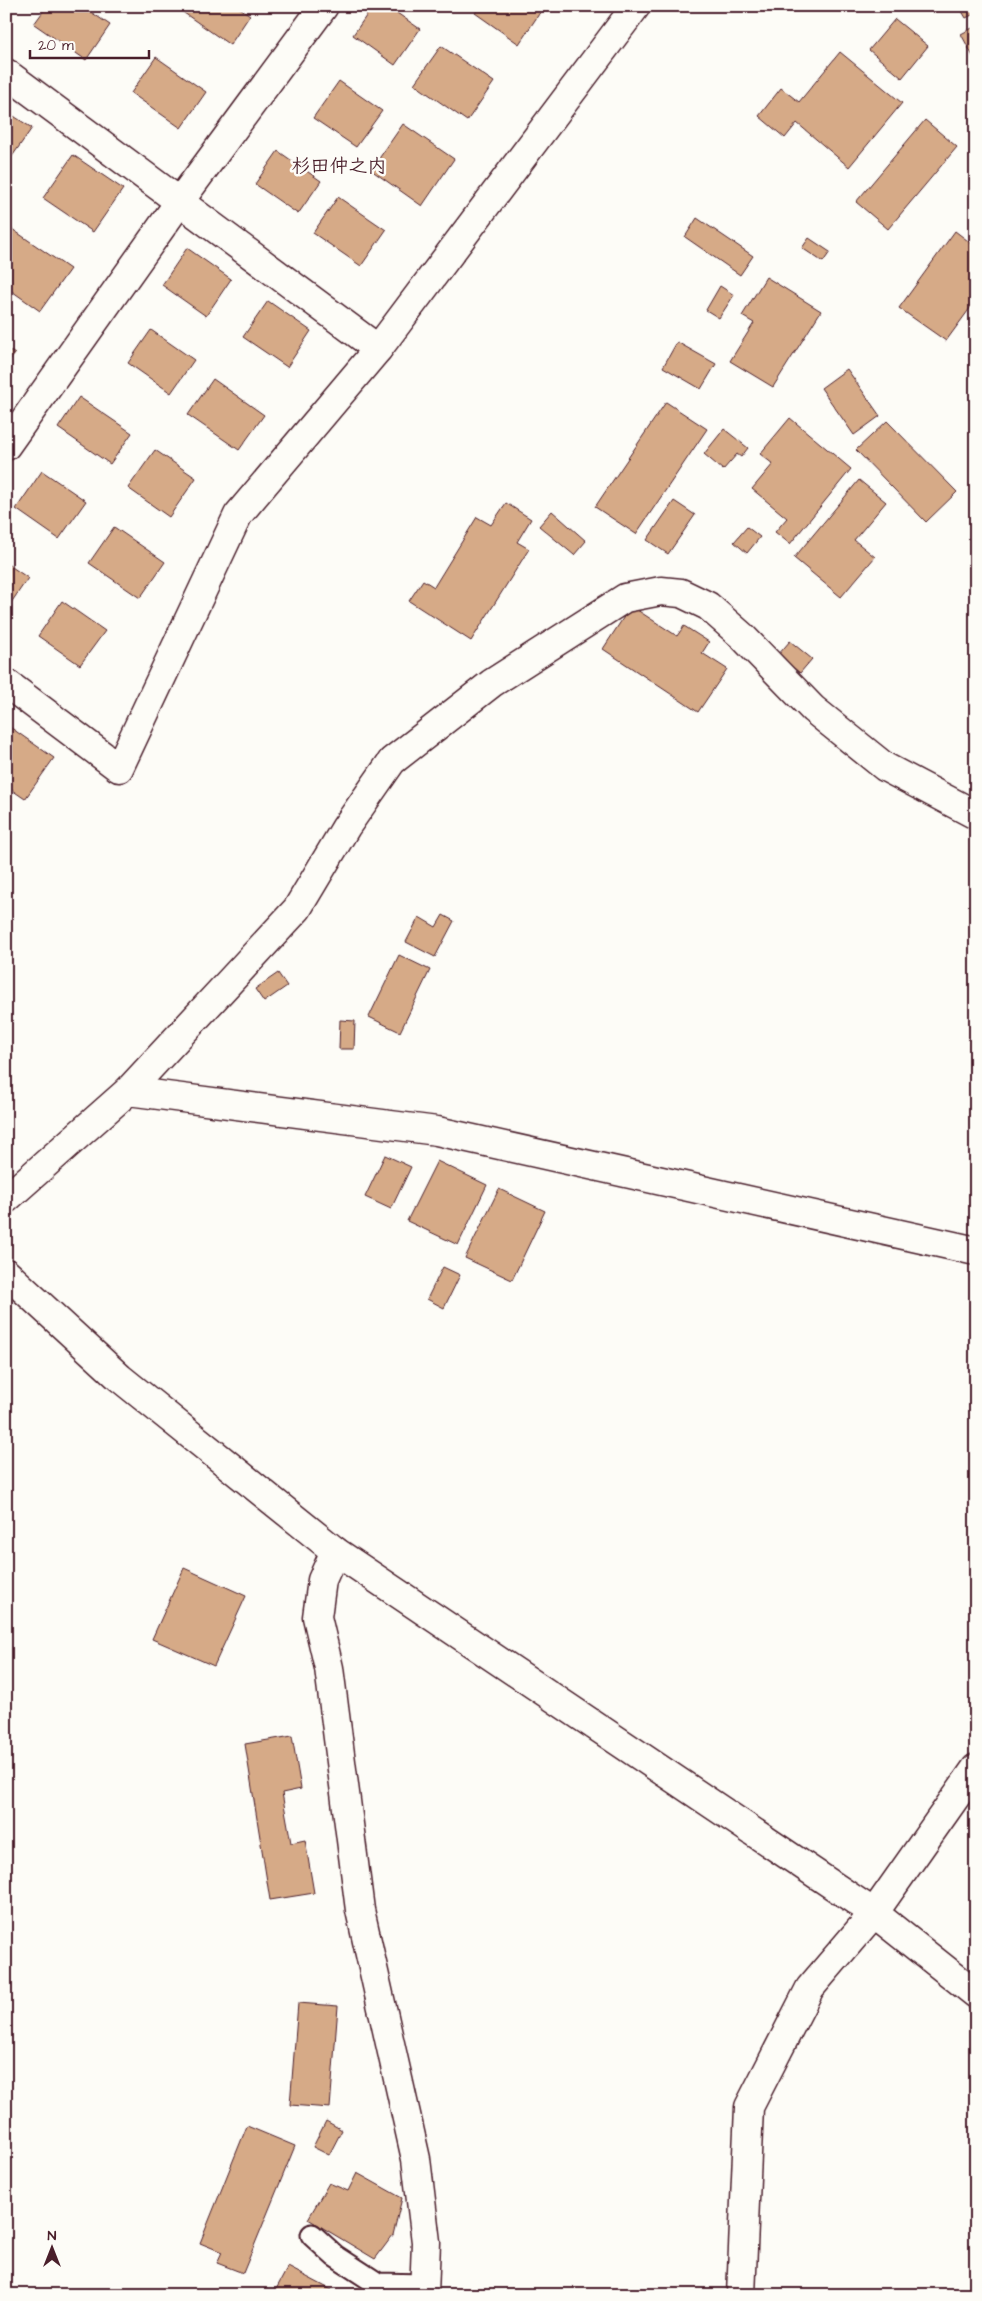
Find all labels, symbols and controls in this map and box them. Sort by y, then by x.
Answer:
scale bar [30,28,149,60]
text: 20 m [38,35,74,56]
district label: 杉田仲之内 [291,153,387,180]
north arrow [28,2224,78,2274]
text: N [48,2226,57,2246]

